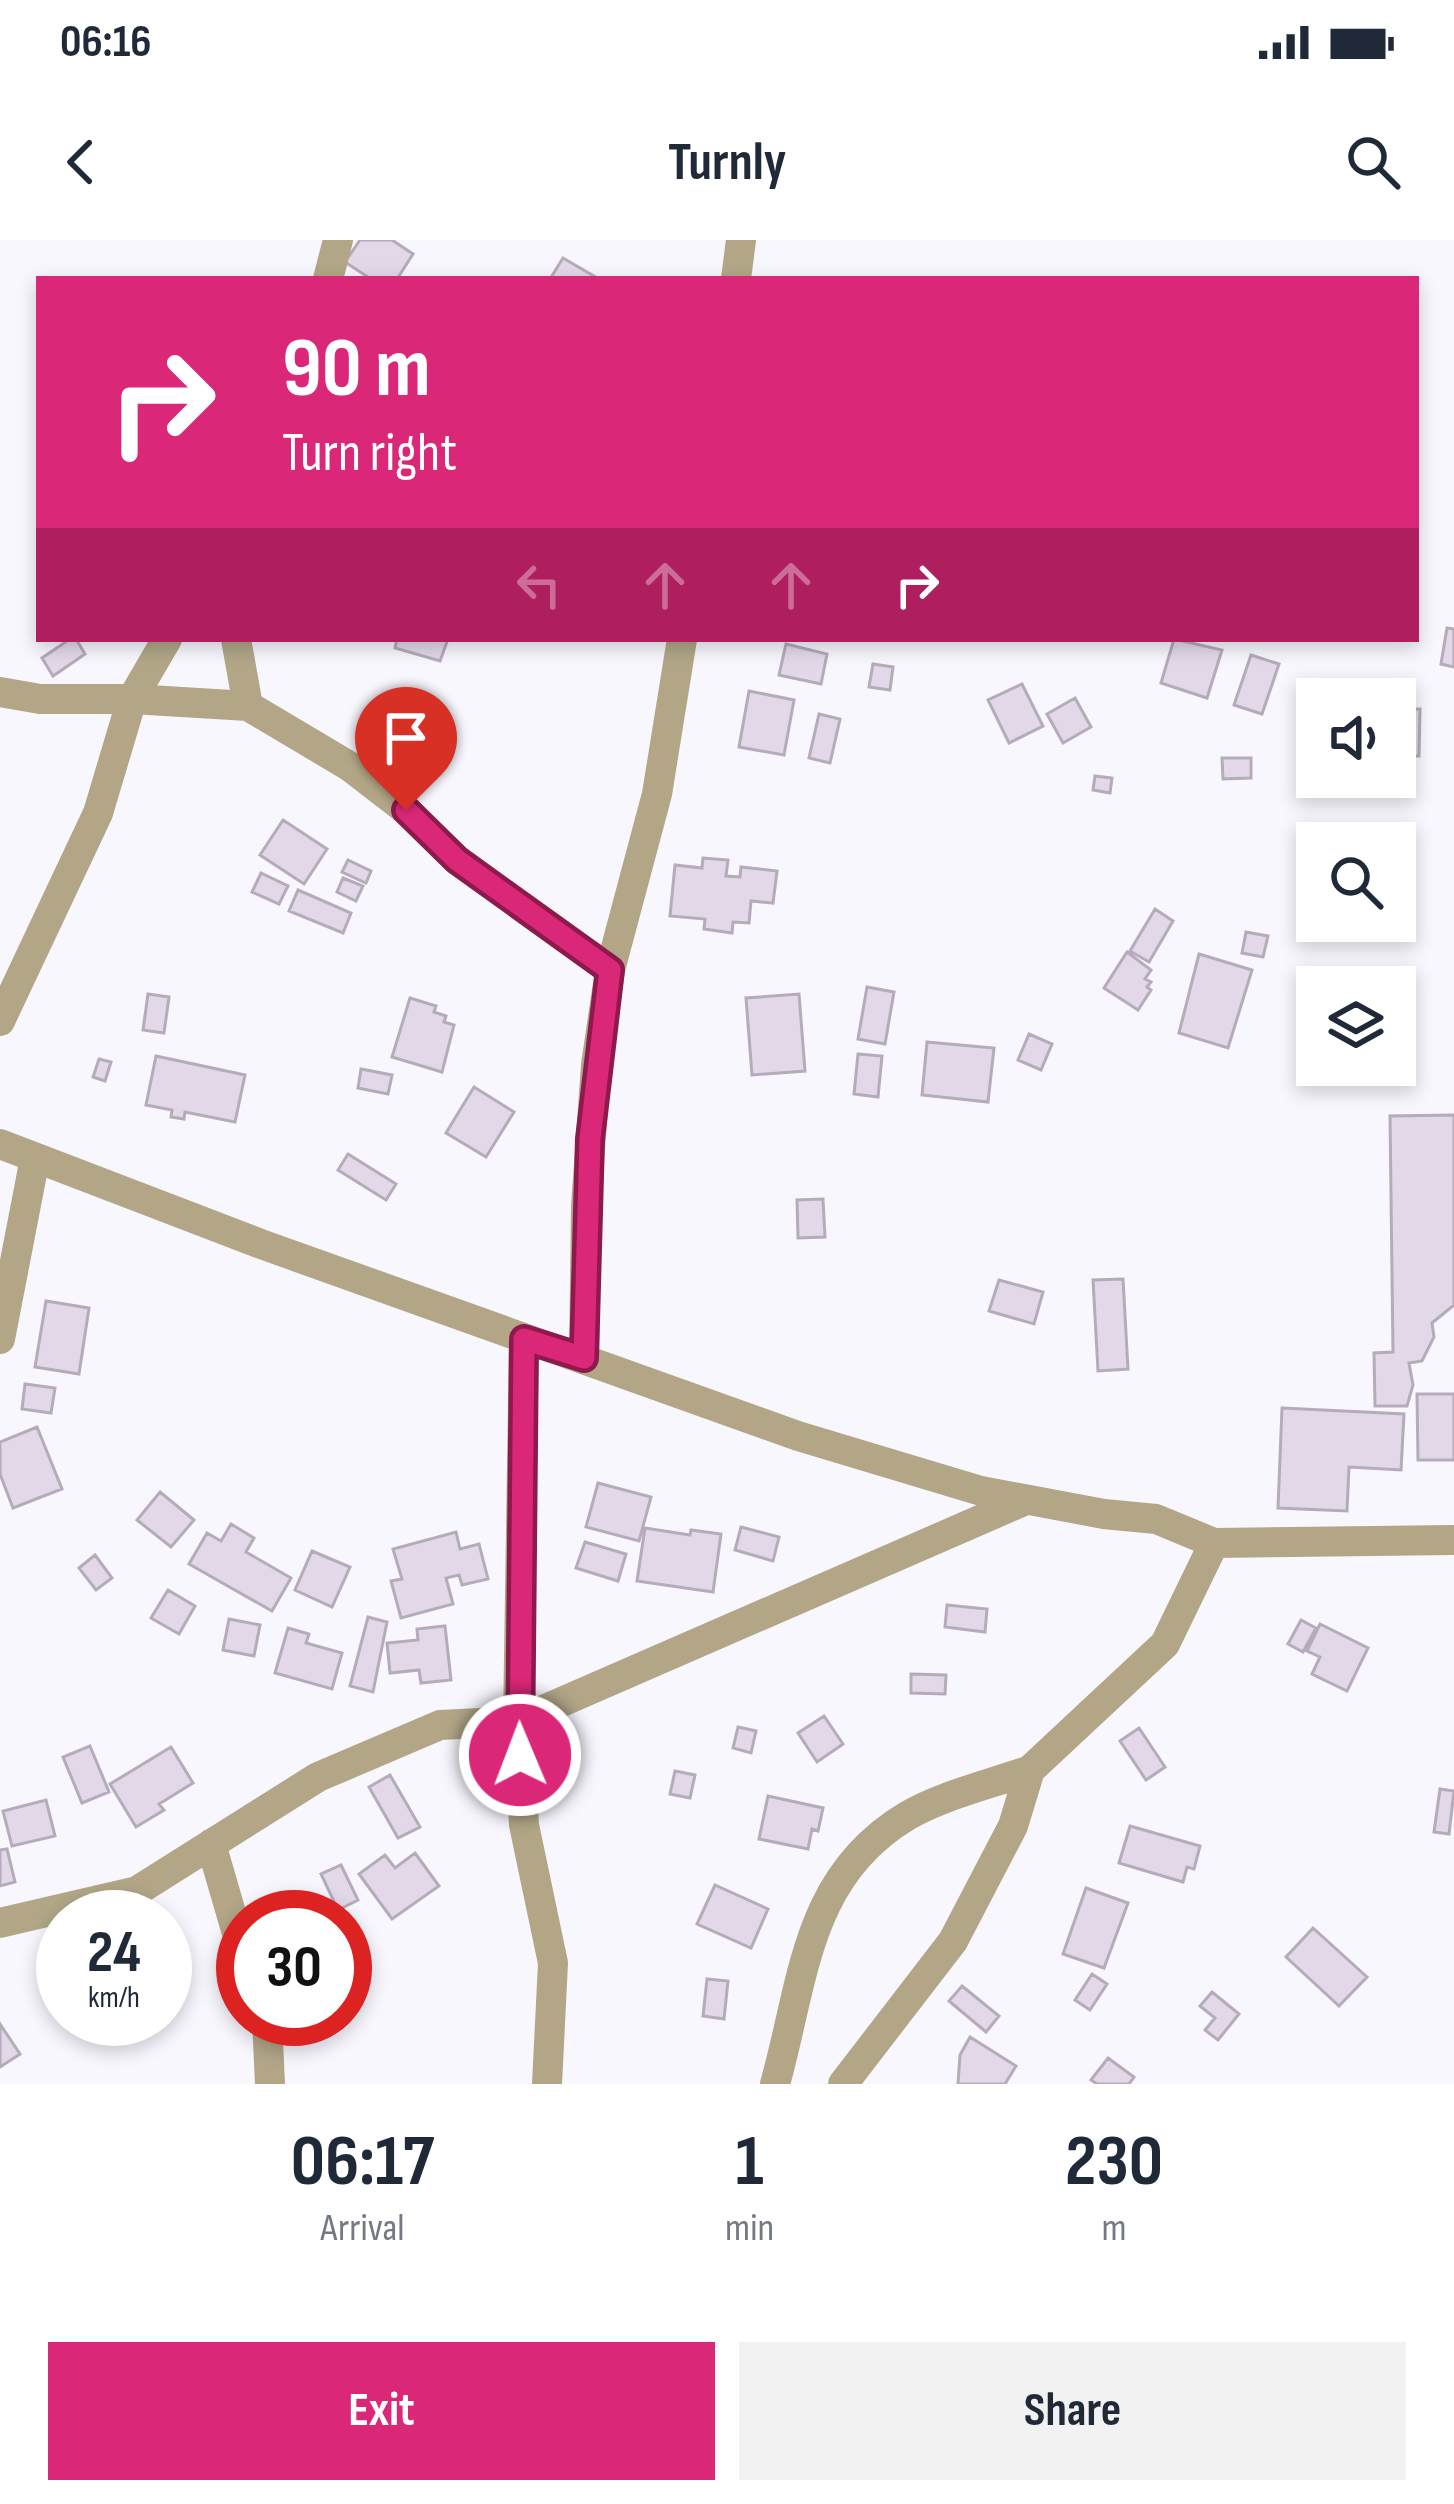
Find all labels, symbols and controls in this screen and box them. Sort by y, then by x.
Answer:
text: 06:16 [60,15,152,70]
icon: back [48,129,114,195]
icon: search [1340,129,1406,195]
text: Turnly [668,130,786,195]
text: 90 m [282,319,431,420]
icon: right [84,324,240,480]
text: Turn right [282,421,457,486]
icon: left [506,552,572,618]
icon: ahead [632,552,698,618]
icon: ahead [758,552,824,618]
icon: right [884,552,950,618]
map controls [1296,678,1416,1086]
button: sound [1296,678,1416,798]
pin [355,687,457,810]
icon: arrive [373,705,439,771]
button: search [1296,822,1416,942]
button: layers [1296,966,1416,1086]
position arrow [457,1692,583,1818]
speed limit sign: 30 [216,1890,372,2046]
text: 24 [87,1917,141,1989]
text: km/h [88,1980,140,2016]
text: 06:17 [291,2119,434,2206]
text: 1 [735,2119,764,2206]
text: 230 [1065,2119,1163,2206]
text: Arrival [321,2205,404,2252]
text: min [725,2205,774,2252]
text: m [1101,2205,1127,2252]
button: Exit [48,2342,715,2480]
button: Share [739,2342,1406,2480]

